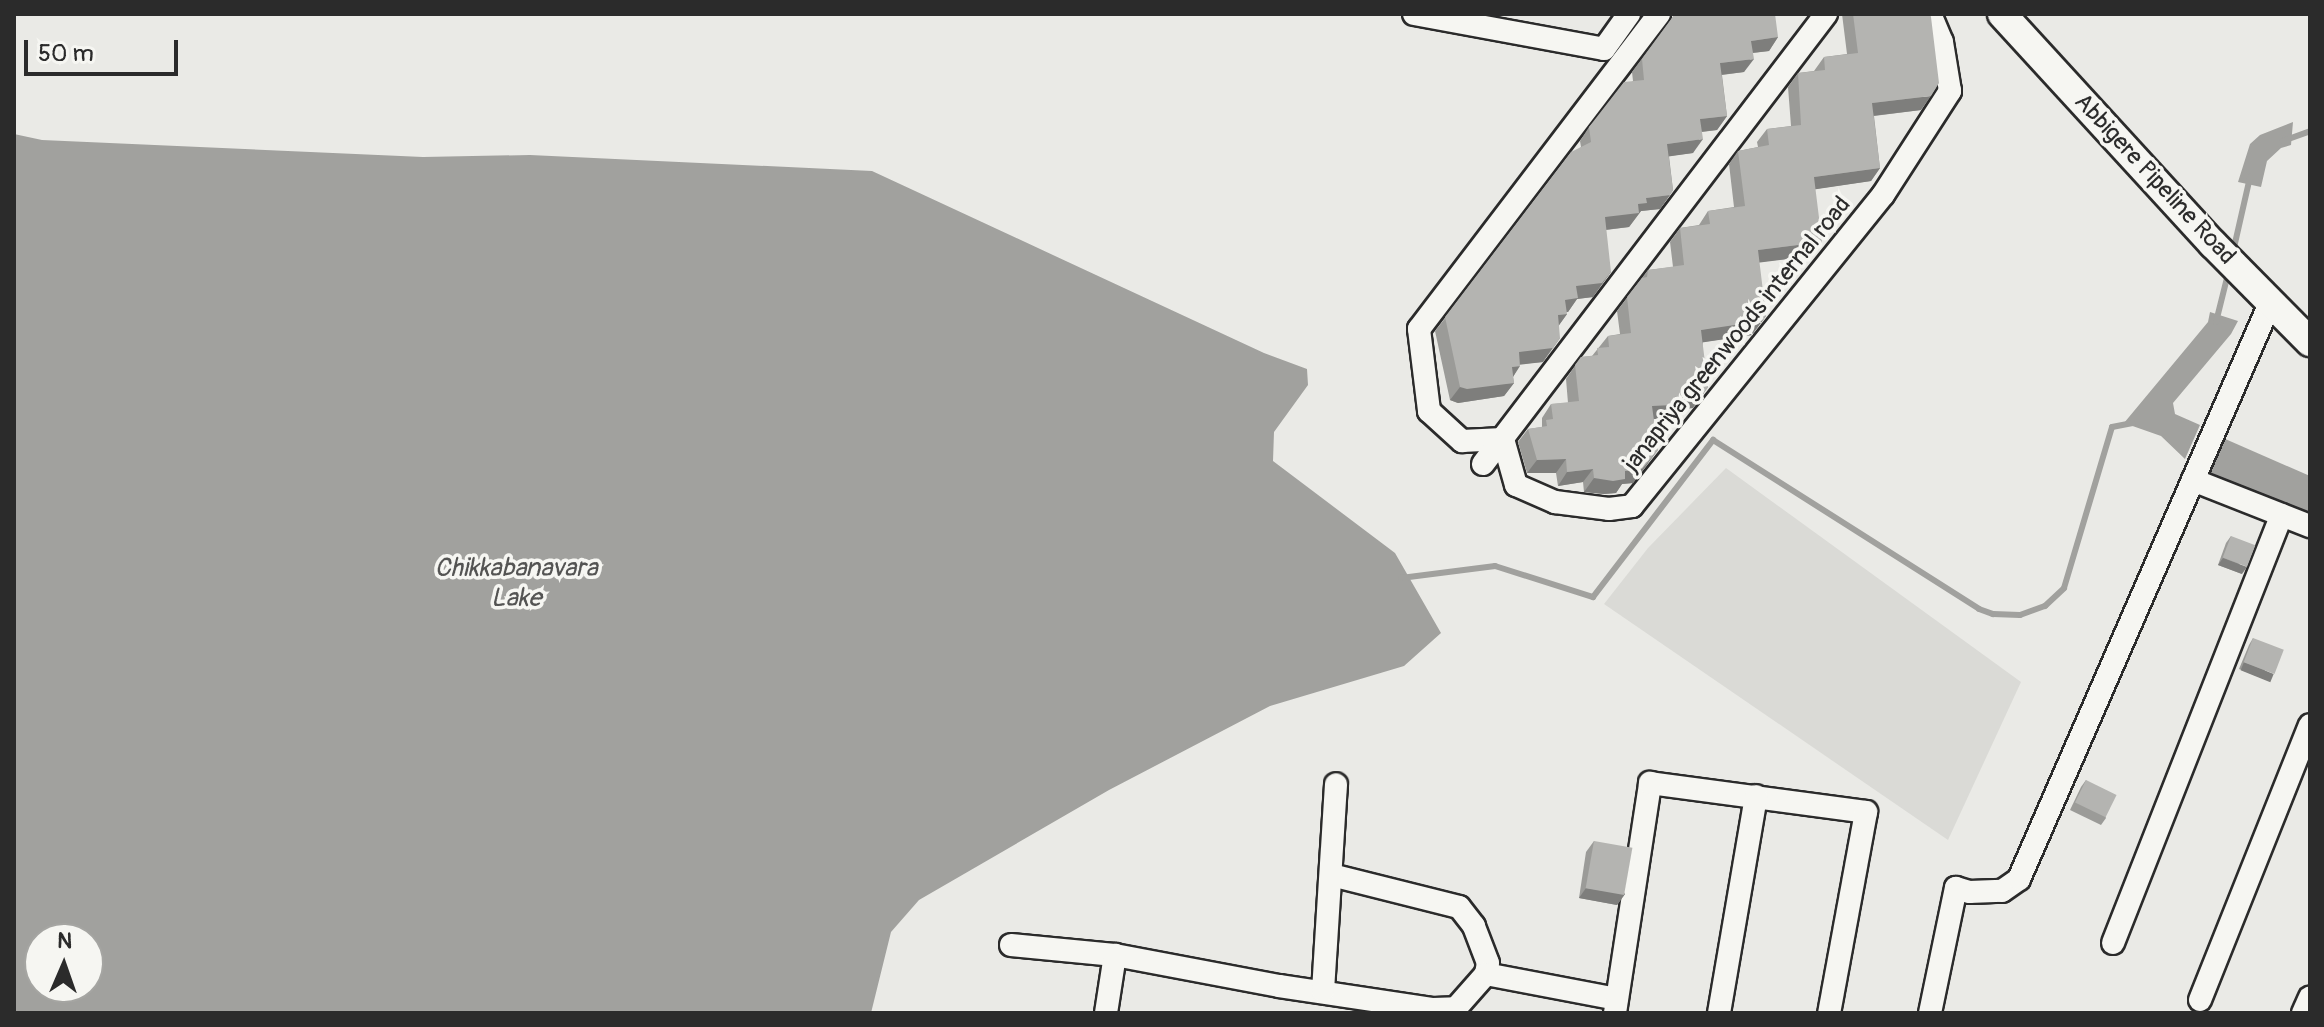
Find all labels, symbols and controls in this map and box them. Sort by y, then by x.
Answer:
scale bar [28,24,182,74]
text: 50 m [38,39,94,68]
street label: Abbigere Pipeline Road [2068,88,2242,270]
street label: janapriya greenwoods internal road [1617,191,1857,477]
water label: Chikkabanavara Lake [435,553,597,614]
north arrow [24,923,104,1003]
text: N [57,927,73,955]

